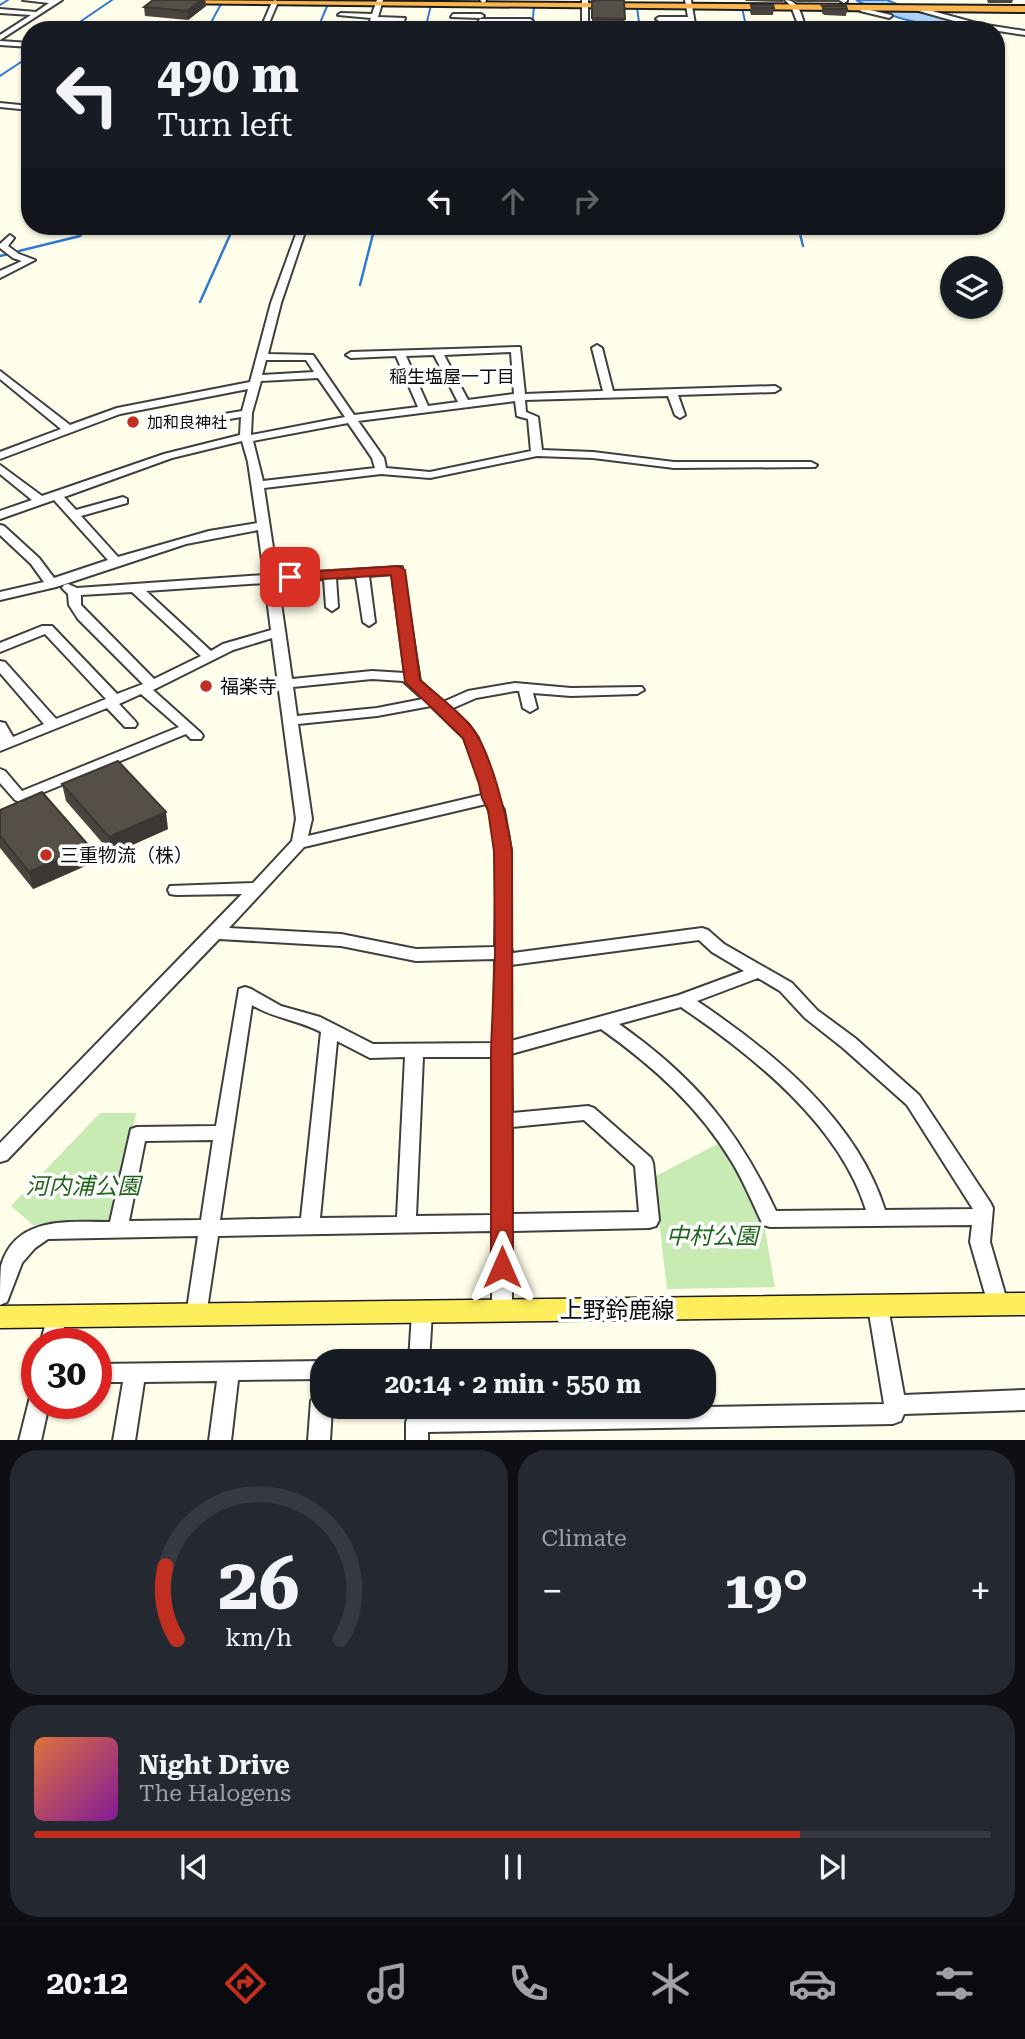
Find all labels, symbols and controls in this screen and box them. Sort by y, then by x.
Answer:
text: 490 m [157,47,299,104]
icon: left [42,49,133,140]
text: Turn left [157,106,292,144]
icon: left [421,182,459,220]
icon: ahead [494,182,532,220]
icon: right [567,182,605,220]
map controls [940,256,1003,319]
button: layers [940,256,1003,319]
district label: 稲生塩屋一丁目 [389,366,515,387]
place label: 加和良神社 [147,413,227,432]
marker: 加和良神社 [125,414,141,430]
pin [260,547,320,607]
icon: arrive [271,558,309,596]
place label: 福楽寺 [220,675,277,698]
marker: 福楽寺 [198,678,214,694]
place label: 三重物流（株） [60,844,193,867]
marker: 三重物流（株） [38,847,54,863]
park label: 河内浦公園 [26,1173,144,1200]
park label: 中村公園 [666,1223,761,1250]
position arrow [465,1230,539,1304]
street label: 上野鈴鹿線 [560,1297,675,1324]
speed limit sign: 30 [21,1328,112,1419]
text: 20:14 · 2 min · 550 m [385,1369,641,1399]
text: Climate [542,1525,627,1552]
text: 26 [218,1542,300,1627]
text: 19° [724,1560,808,1621]
text: − [542,1569,563,1613]
text: + [970,1569,991,1613]
text: km/h [225,1622,292,1651]
text: Night Drive [139,1750,290,1780]
text: The Halogens [139,1780,291,1807]
icon: previous [175,1848,213,1886]
icon: pause [494,1848,532,1886]
icon: next [813,1848,851,1886]
icon: directions [221,1959,270,2008]
icon: music [363,1959,412,2008]
icon: phone [504,1959,553,2008]
icon: climate [646,1959,695,2008]
icon: car [788,1959,837,2008]
icon: filters [930,1959,979,2008]
text: 20:12 [46,1964,128,2002]

